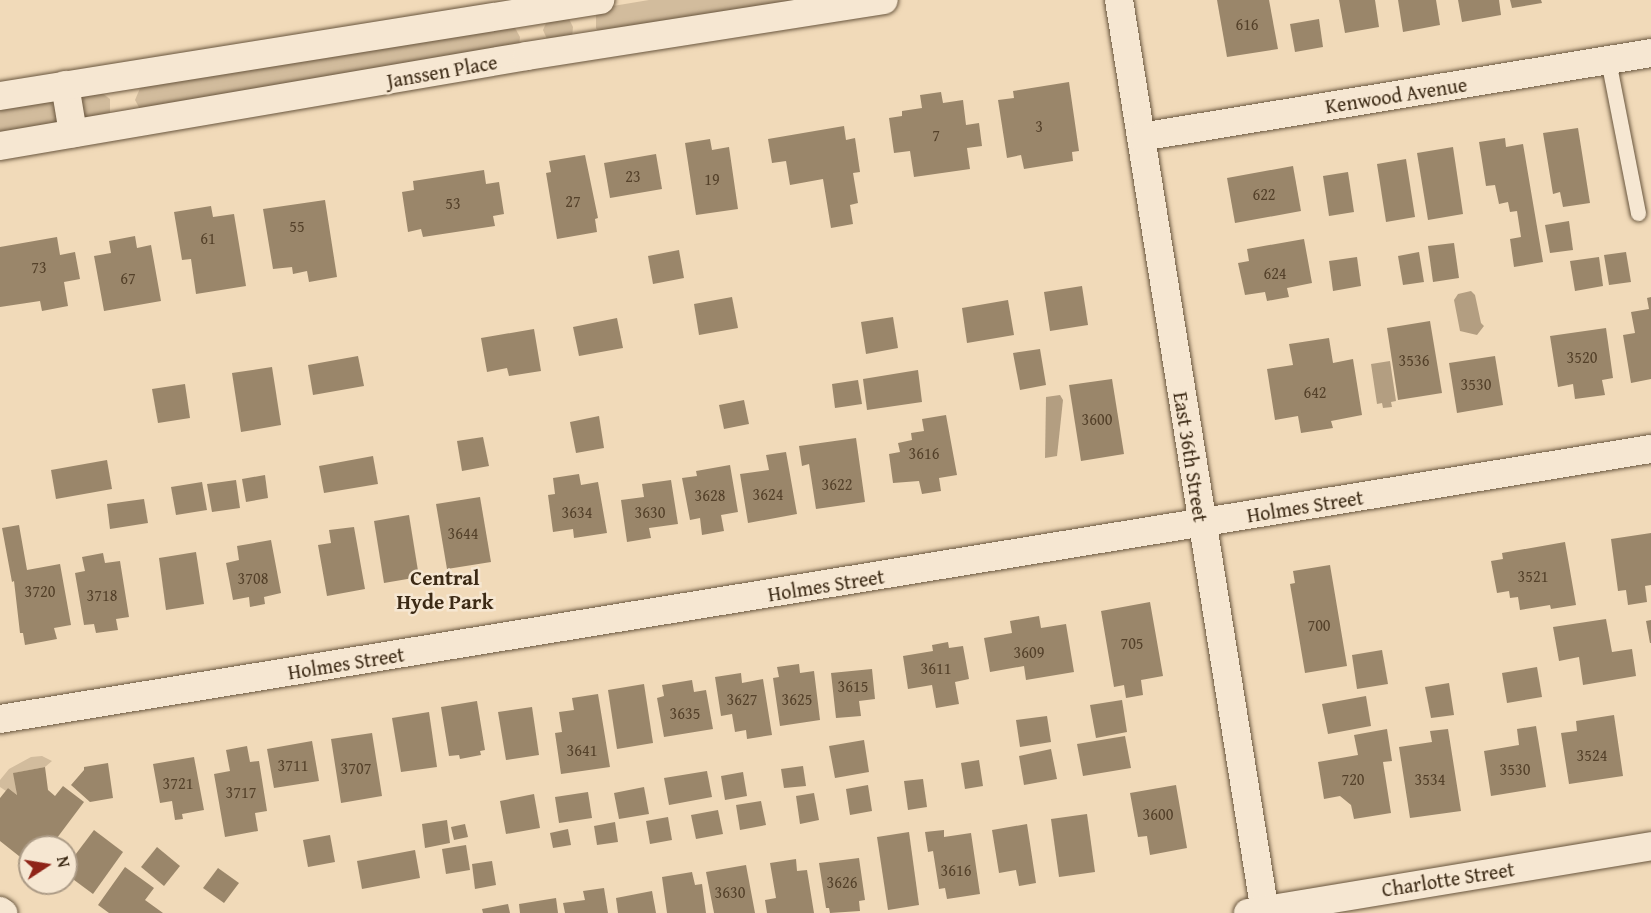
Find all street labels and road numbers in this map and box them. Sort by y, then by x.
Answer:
street label: Janssen Place [385,49,499,93]
street label: Kenwood Avenue [1323,72,1469,118]
street label: East 36th Street [1169,390,1213,524]
street label: Holmes Street [1245,485,1365,527]
street label: Holmes Street [766,564,886,606]
street label: Holmes Street [286,642,406,684]
street label: Charlotte Street [1380,857,1516,901]

